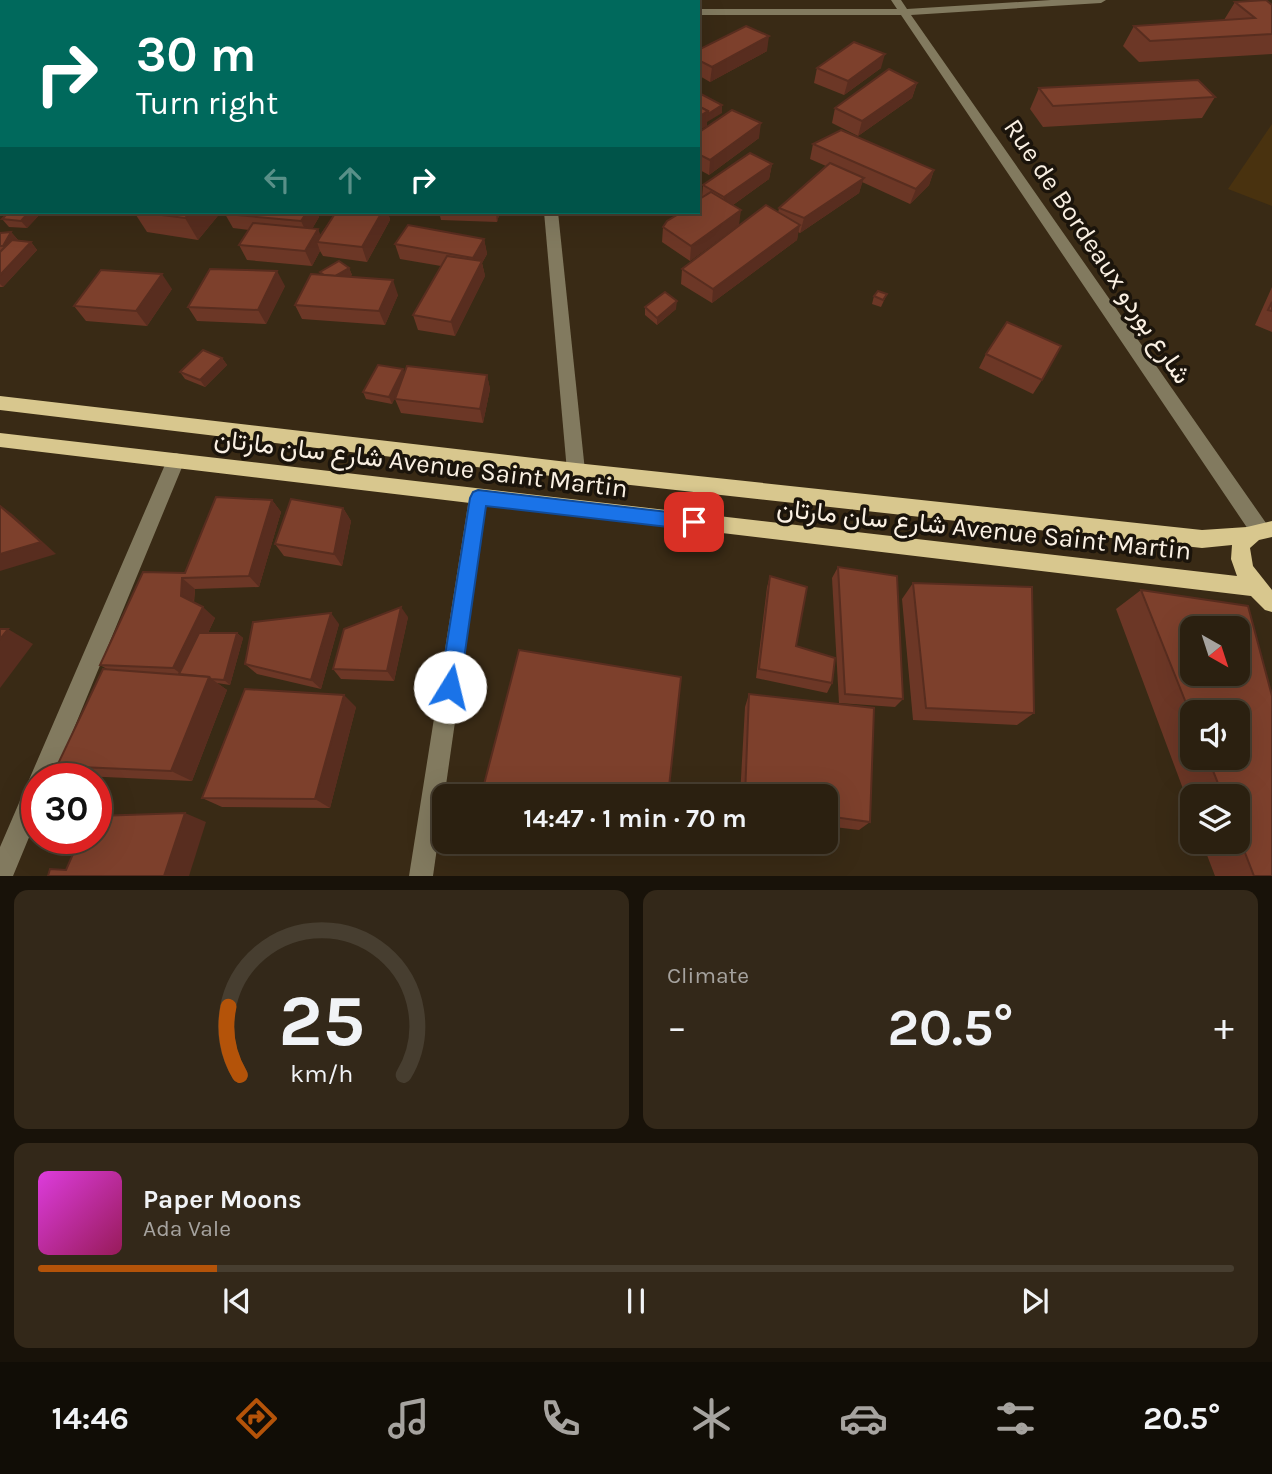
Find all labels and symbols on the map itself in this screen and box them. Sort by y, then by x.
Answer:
street label: Rue de Bordeaux شارع بوردو [996,113,1198,391]
street label: شارع سان مارتان Avenue Saint Martin [212,423,630,506]
pin [664,492,724,552]
street label: شارع سان مارتان Avenue Saint Martin [775,492,1193,569]
north arrow [1180,616,1250,686]
position arrow [413,650,487,724]
speed limit sign: 30 [21,763,112,854]

